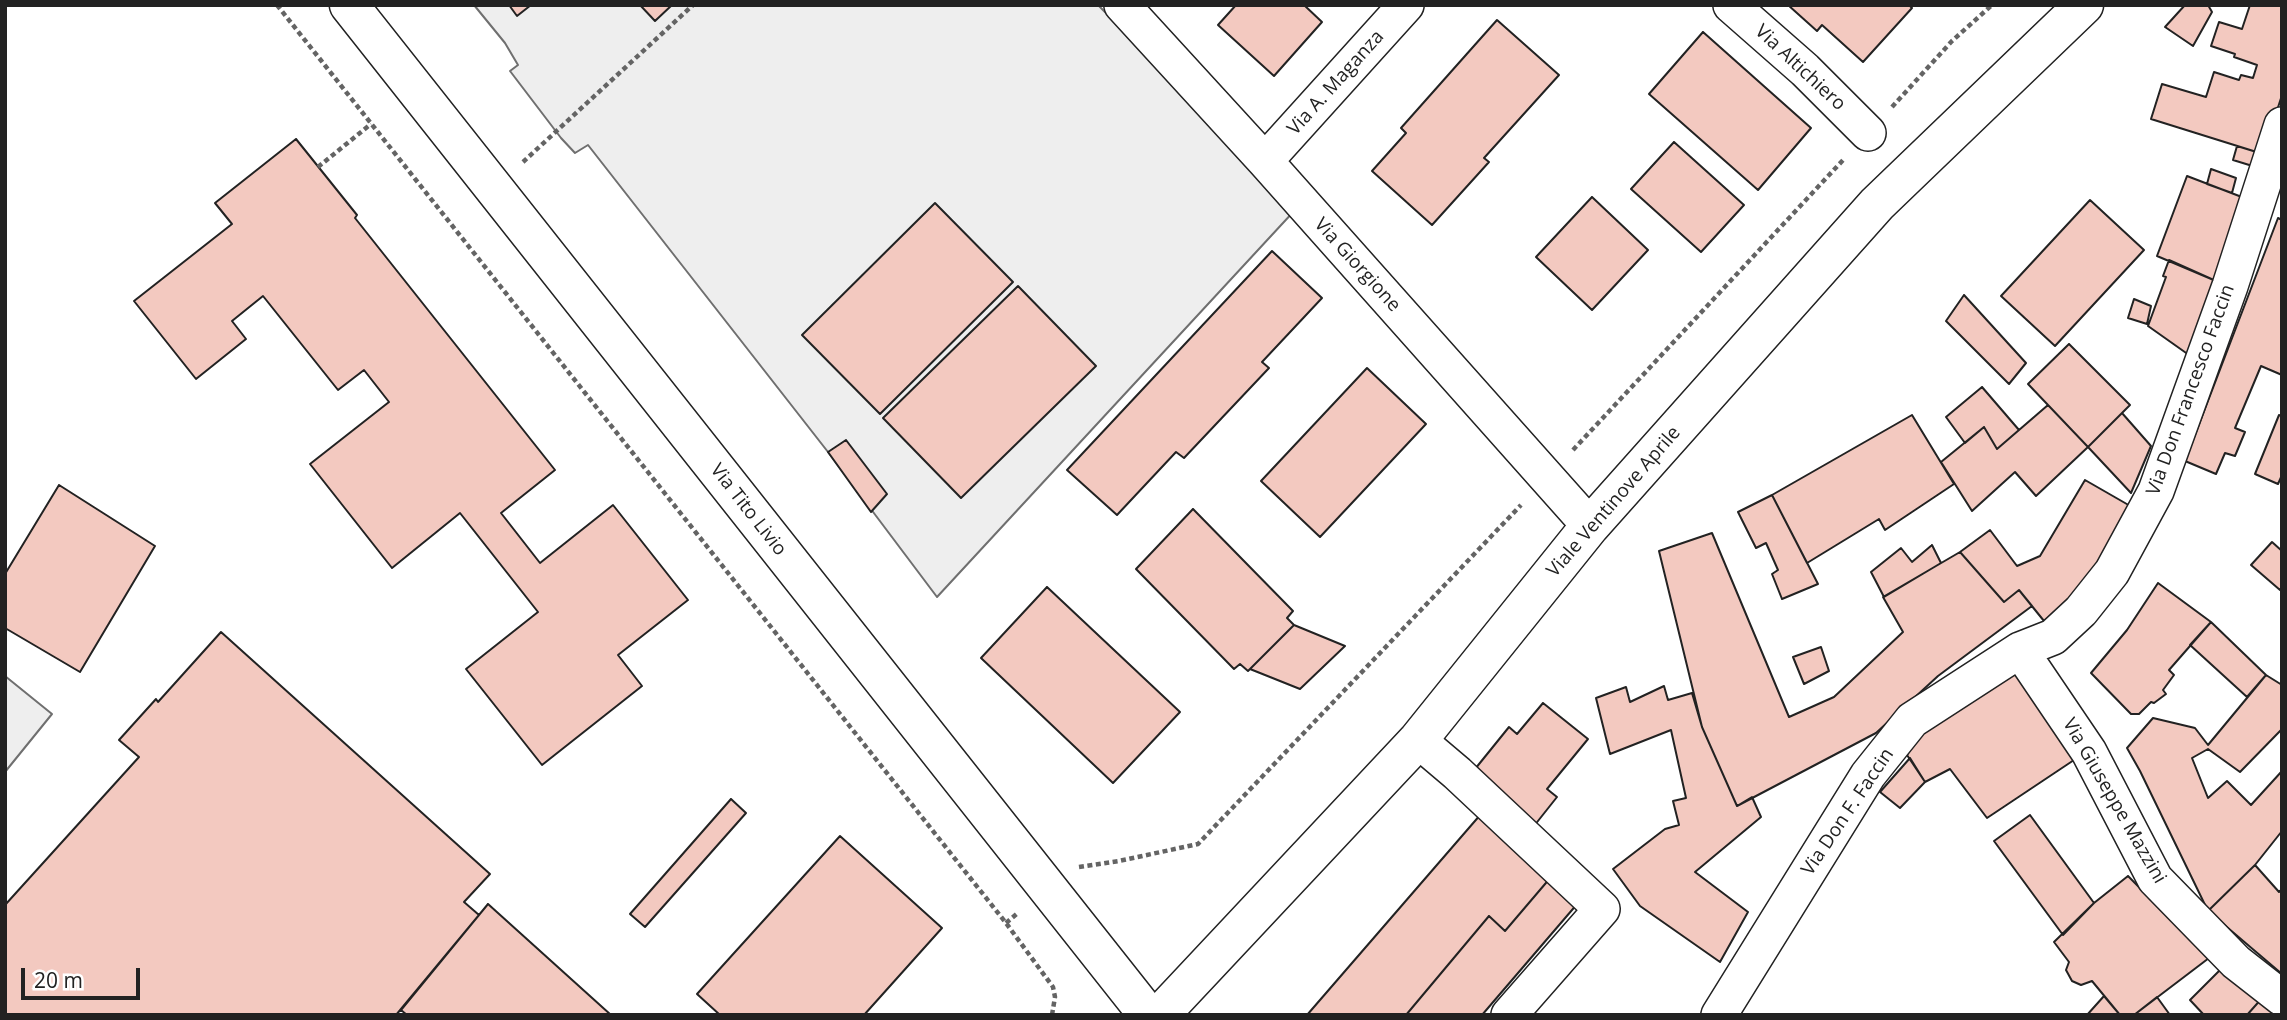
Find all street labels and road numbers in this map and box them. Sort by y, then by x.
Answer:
street label: Via Altichiero [1750,20,1850,116]
street label: Via A. Maganza [1283,26,1389,140]
street label: Via Giorgione [1309,213,1405,317]
street label: Via Don Francesco Faccin [2142,282,2240,498]
street label: Viale Ventinove Aprile [1542,422,1686,582]
street label: Via Tito Livio [705,459,791,561]
street label: Via Giuseppe Mazzini [2057,714,2171,888]
street label: Via Don F. Faccin [1797,744,1899,880]

